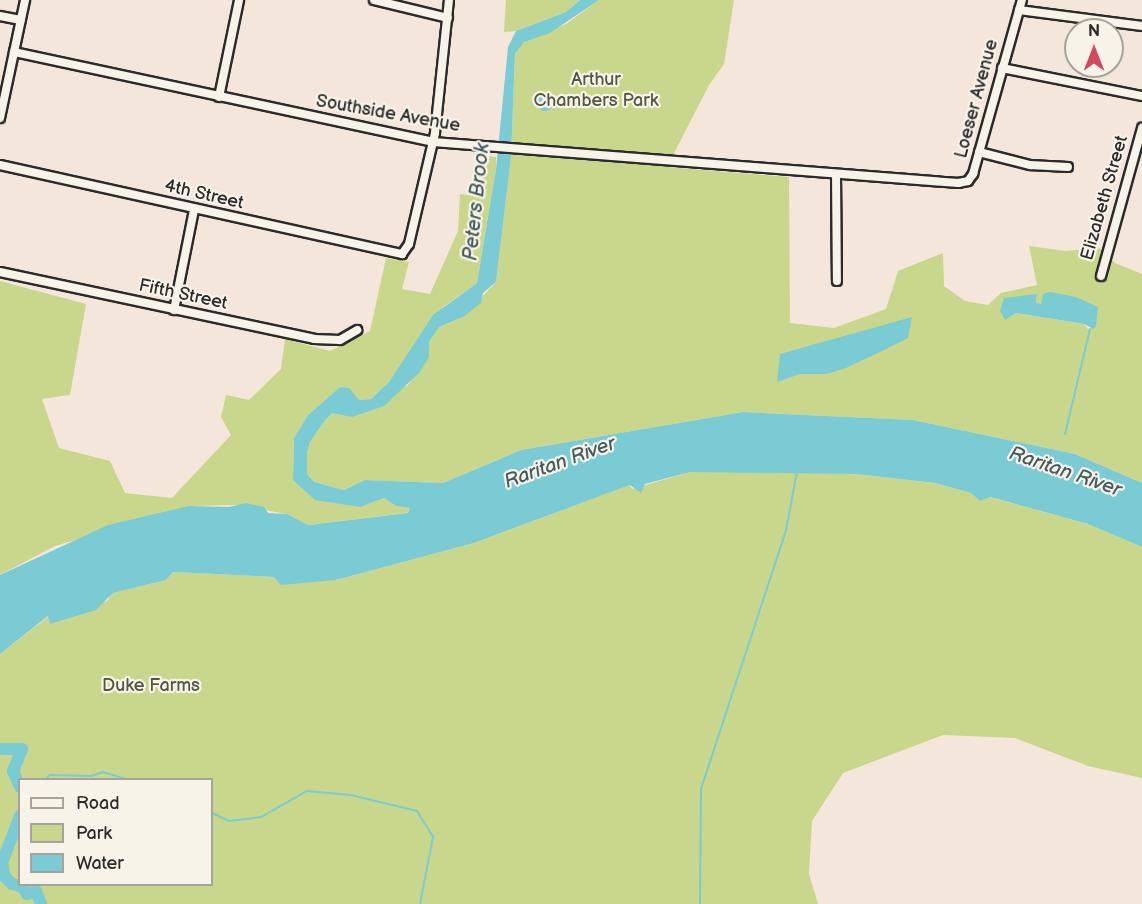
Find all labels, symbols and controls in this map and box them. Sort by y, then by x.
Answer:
north arrow [1064,18,1124,78]
text: N [1088,22,1100,41]
street label: Loeser Avenue [951,37,1003,161]
park label: Arthur Chambers Park [533,70,659,112]
street label: Southside Avenue [314,91,462,137]
street label: Elizabeth Street [1077,133,1133,263]
water label: Peters Brook [459,142,495,262]
street label: 4th Street [162,175,246,215]
street label: Fifth Street [137,275,229,315]
water label: Raritan River [501,432,619,494]
water label: Raritan River [1006,442,1124,502]
park label: Duke Farms [102,675,200,697]
legend [18,778,213,886]
text: Road [76,793,120,814]
text: Park [76,823,112,844]
text: Water [76,853,124,874]

